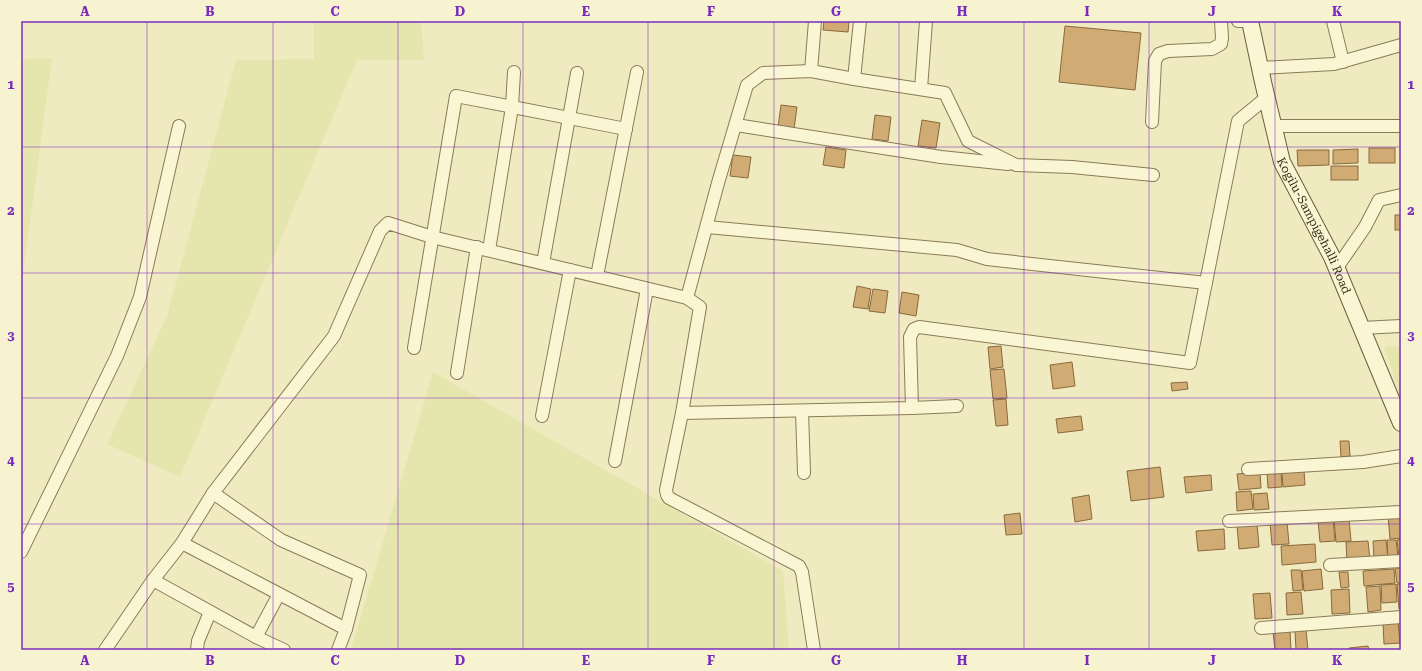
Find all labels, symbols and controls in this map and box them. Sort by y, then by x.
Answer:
text: A [80,4,90,19]
text: B [205,4,215,19]
text: C [330,4,340,19]
text: D [455,4,465,19]
text: E [582,4,590,19]
text: F [707,4,715,19]
text: G [831,4,841,19]
text: H [957,4,968,19]
text: I [1084,4,1090,19]
text: J [1208,4,1216,19]
text: K [1332,4,1343,19]
text: 1 [7,77,15,92]
text: 1 [1407,77,1415,92]
street label: Kogilu-Sampigehalli Road [1274,155,1354,296]
text: 2 [7,203,15,218]
text: 2 [1407,203,1415,218]
text: 3 [7,328,15,343]
text: 3 [1407,328,1415,343]
text: 4 [7,453,15,468]
text: 4 [1407,453,1415,468]
text: 5 [7,579,15,594]
text: 5 [1407,579,1415,594]
text: A [80,653,90,668]
text: B [205,653,215,668]
text: C [330,653,340,668]
text: D [455,653,465,668]
text: E [582,653,590,668]
text: F [707,653,715,668]
text: G [831,653,841,668]
text: H [957,653,968,668]
text: I [1084,653,1090,668]
text: J [1208,653,1216,668]
text: K [1332,653,1343,668]

